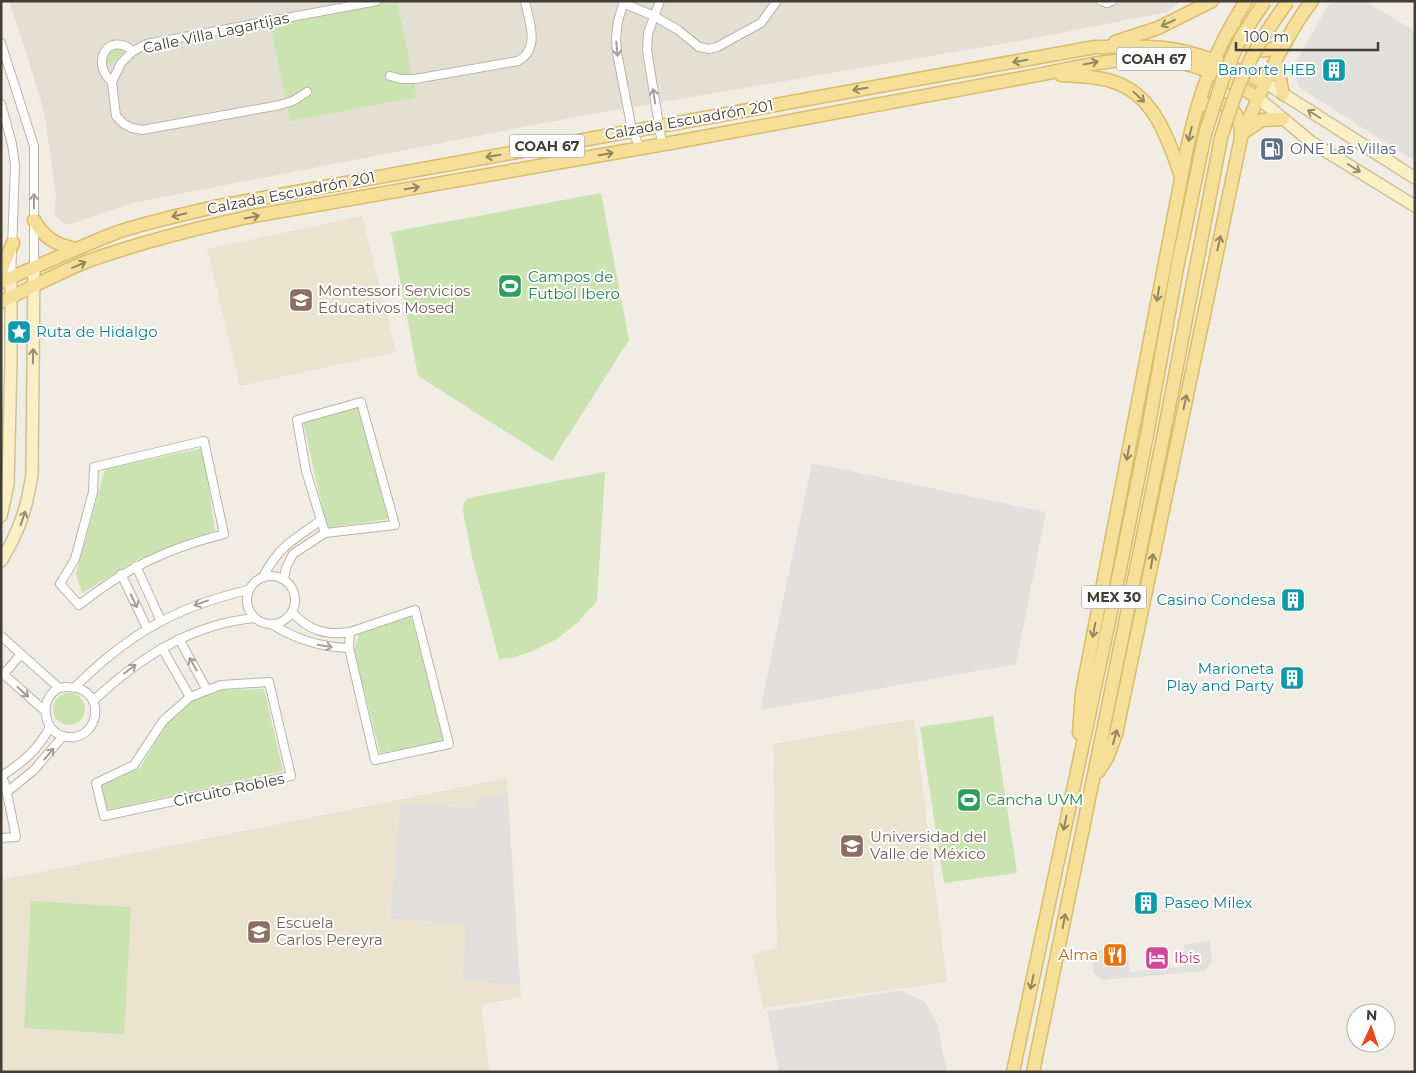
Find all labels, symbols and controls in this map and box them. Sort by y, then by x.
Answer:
street label: Calle Villa Lagartijas [141,8,291,57]
one-way arrow [1161,19,1176,29]
scale bar [1236,20,1378,52]
text: 100 m [1244,27,1289,46]
one-way arrow [612,41,622,57]
road number: COAH 67 [1116,48,1192,70]
one-way arrow [1012,56,1028,66]
building icon: Banorte HEB [1321,57,1347,83]
one-way arrow [1083,58,1099,68]
place label: Banorte HEB [1218,60,1316,79]
one-way arrow [852,85,868,95]
one-way arrow [649,88,659,104]
one-way arrow [1133,91,1146,103]
street label: Calzada Escuadrón 201 [603,95,775,144]
one-way arrow [1308,109,1322,119]
one-way arrow [1185,126,1194,142]
road number: COAH 67 [510,134,584,158]
fuel station icon: ONE Las Villas [1259,136,1285,162]
place label: ONE Las Villas [1290,139,1396,158]
one-way arrow [598,148,614,158]
one-way arrow [486,151,502,161]
one-way arrow [1346,164,1360,174]
street label: Calzada Escuadrón 201 [205,167,377,218]
one-way arrow [403,183,419,192]
one-way arrow [29,193,39,210]
one-way arrow [171,211,187,220]
one-way arrow [243,211,259,221]
one-way arrow [1215,236,1224,252]
one-way arrow [71,260,86,270]
place label: Campos de Futbol Ibero [528,267,620,303]
sports icon: Campos de Futbol Ibero [497,273,523,299]
place label: Montessori Servicios Educativos Mosed [318,281,470,317]
one-way arrow [1153,285,1163,301]
school or university icon: Montessori Servicios Educativos Mosed [288,287,314,313]
place icon: Ruta de Hidalgo [6,319,32,345]
place label: Ruta de Hidalgo [36,322,158,341]
one-way arrow [28,349,38,365]
one-way arrow [1181,395,1190,411]
one-way arrow [1123,445,1133,461]
one-way arrow [18,510,28,526]
one-way arrow [1148,554,1158,570]
road number: MEX 30 [1082,586,1146,608]
building icon: Casino Condesa [1280,587,1306,613]
place label: Casino Condesa [1157,590,1276,609]
one-way arrow [130,593,139,608]
one-way arrow [194,599,209,608]
one-way arrow [1088,621,1098,637]
one-way arrow [317,641,333,651]
one-way arrow [188,657,198,672]
place label: Marioneta Play and Party [1166,659,1275,695]
one-way arrow [123,664,137,674]
building icon: Marioneta Play and Party [1279,665,1305,691]
one-way arrow [17,686,30,697]
one-way arrow [1110,730,1120,746]
one-way arrow [43,747,55,760]
street label: Circuito Robles [172,768,286,811]
sports icon: Cancha UVM [956,787,982,813]
place label: Cancha UVM [986,790,1083,809]
one-way arrow [1060,815,1069,831]
place label: Universidad del Valle de México [870,827,987,863]
school or university icon: Universidad del Valle de México [839,833,865,859]
building icon: Paseo Milex [1133,890,1159,916]
place label: Paseo Milex [1164,893,1252,912]
place label: Escuela Carlos Pereyra [276,913,383,949]
one-way arrow [1059,914,1069,930]
school or university icon: Escuela Carlos Pereyra [246,919,272,945]
restaurant icon: Alma [1102,942,1128,968]
place label: Alma [1058,945,1098,964]
hotel icon: Ibis [1144,945,1170,971]
place label: Ibis [1174,948,1200,967]
one-way arrow [1026,974,1036,990]
north arrow [1346,1003,1396,1053]
text: N [1366,1006,1378,1024]

